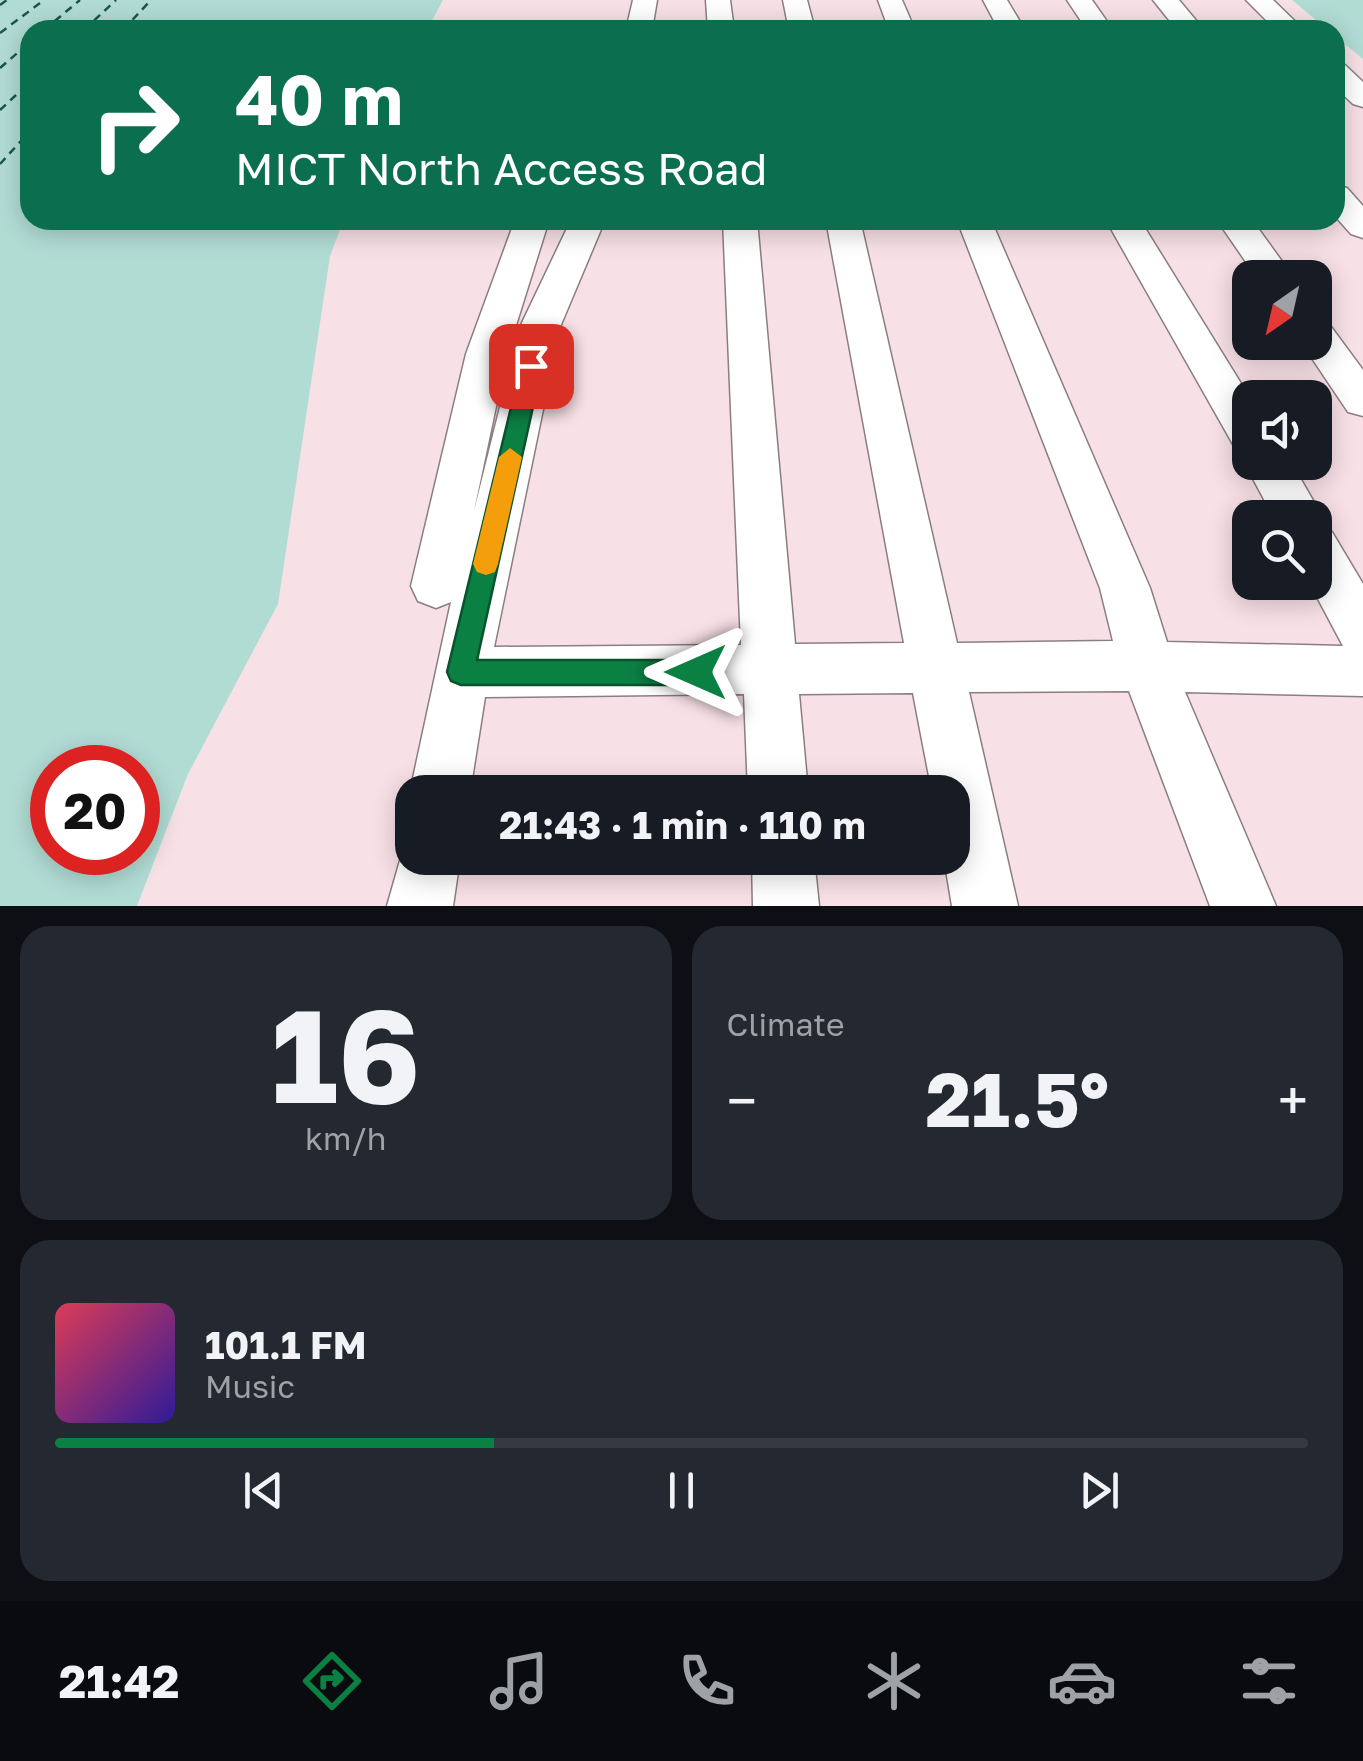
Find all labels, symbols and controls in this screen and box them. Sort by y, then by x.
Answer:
text: 40 m [235,56,403,140]
icon: right [70,60,200,190]
text: MICT North Access Road [235,141,767,195]
north arrow [1232,260,1332,360]
map controls [1232,260,1332,600]
pin [489,324,574,409]
icon: arrive [504,339,559,394]
button: sound [1232,380,1332,480]
button: search [1232,500,1332,600]
position arrow [644,620,748,724]
speed limit sign: 20 [30,745,160,875]
text: 21:43 · 1 min · 110 m [499,802,866,847]
text: 16 [271,976,421,1132]
text: Climate [727,1005,845,1043]
text: 21.5° [926,1053,1109,1144]
text: − [727,1067,757,1133]
text: + [1278,1067,1308,1133]
text: km/h [305,1119,386,1157]
text: 101.1 FM [205,1322,367,1367]
text: Music [205,1367,295,1405]
icon: previous [236,1463,291,1518]
icon: pause [654,1463,709,1518]
icon: next [1072,1463,1127,1518]
icon: directions [297,1646,367,1716]
icon: music [484,1646,554,1716]
icon: phone [672,1646,742,1716]
icon: climate [859,1646,929,1716]
icon: car [1047,1646,1117,1716]
icon: filters [1234,1646,1304,1716]
text: 21:42 [59,1654,179,1708]

